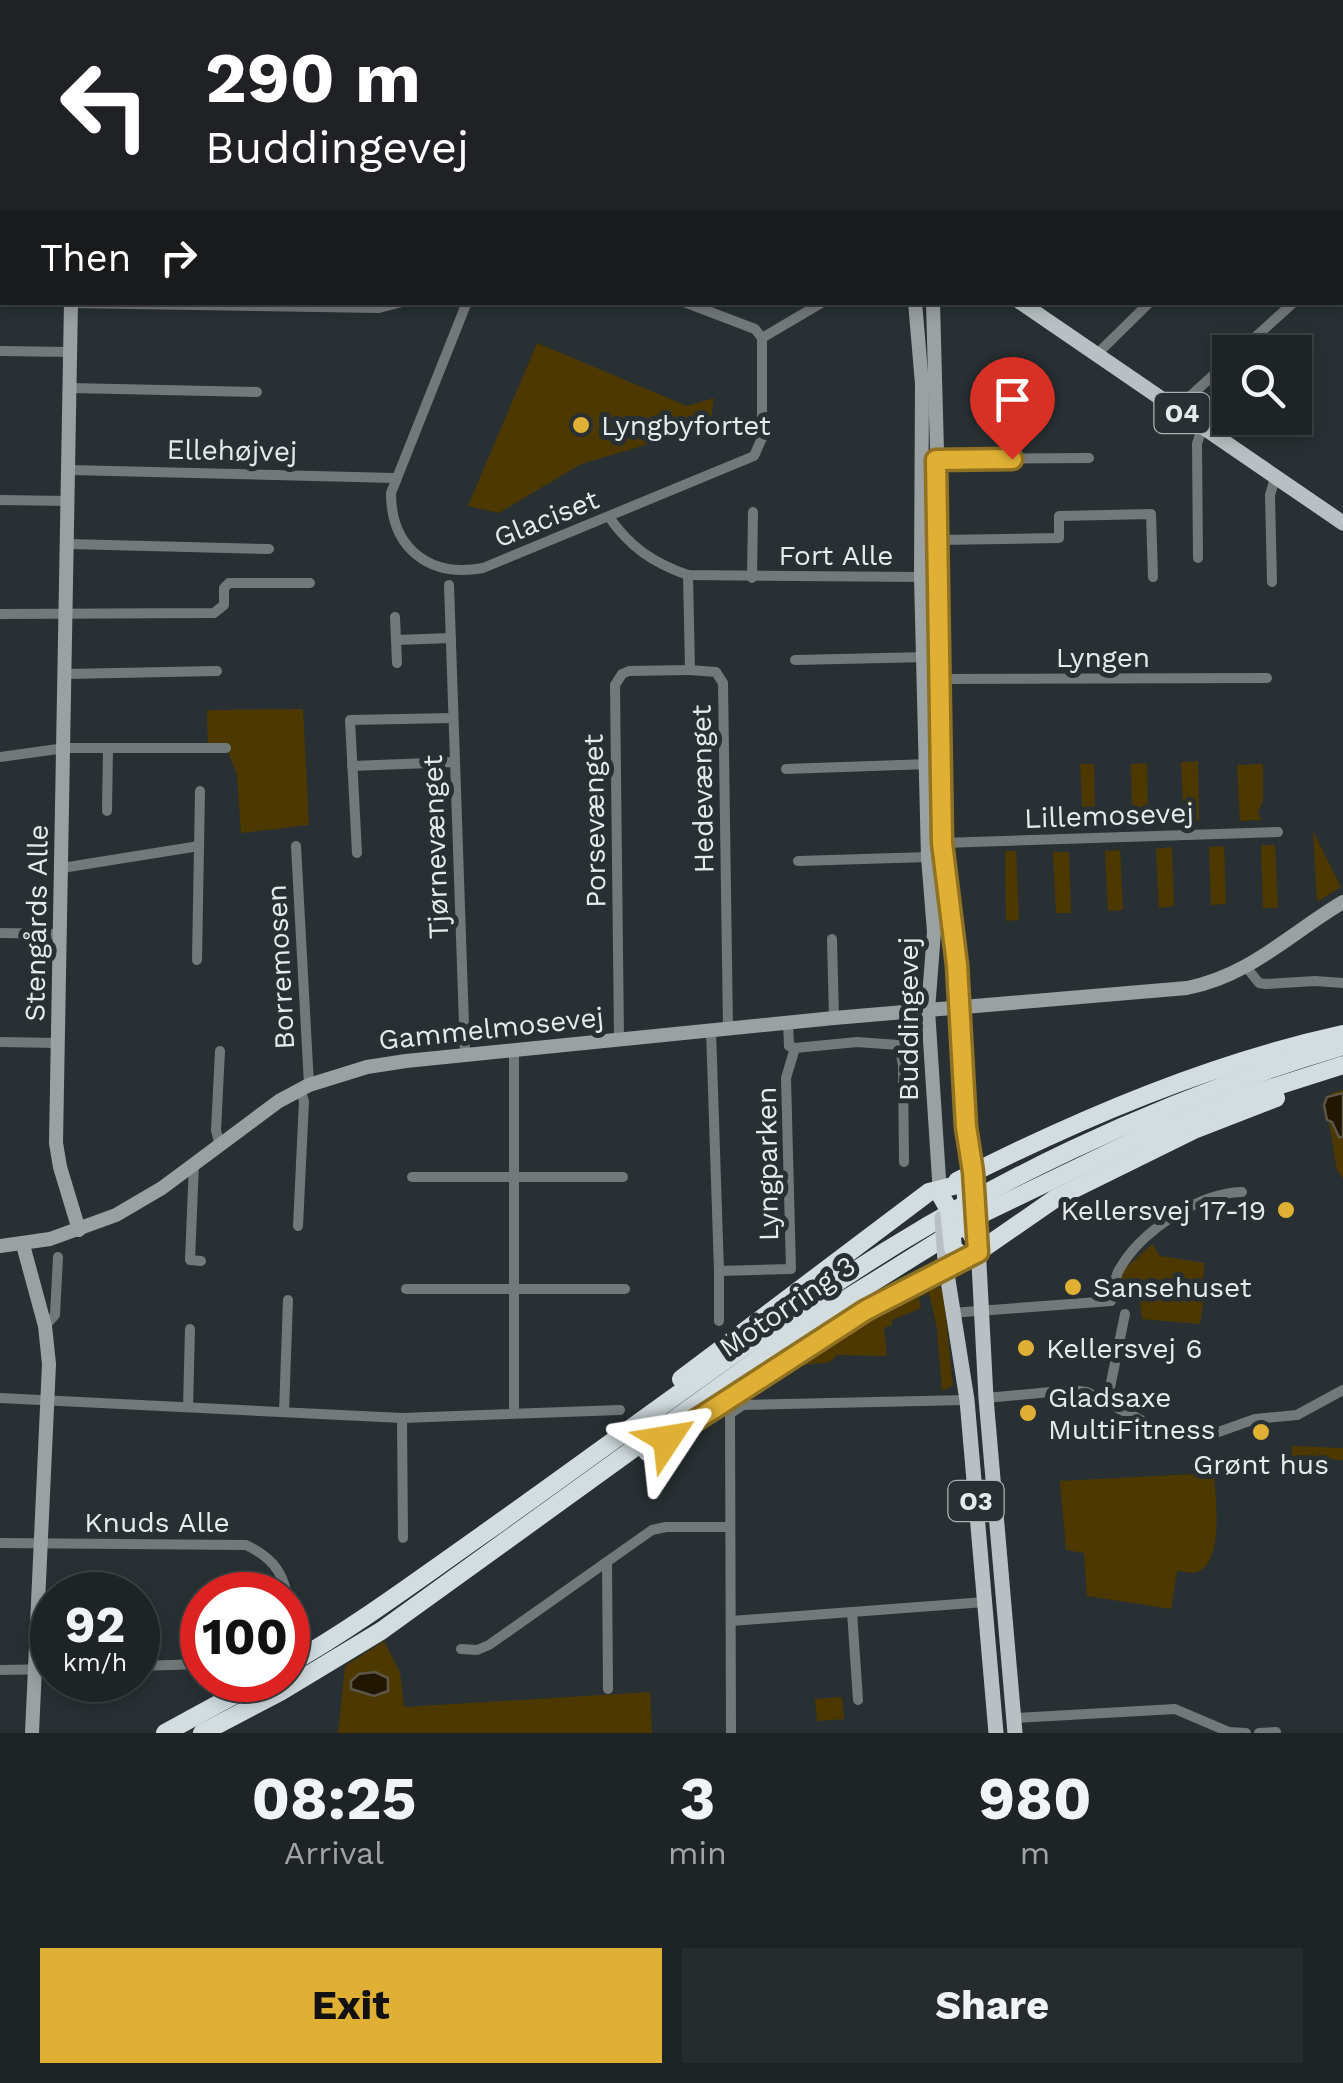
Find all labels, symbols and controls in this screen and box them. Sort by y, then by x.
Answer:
text: 290 m [205,37,421,119]
icon: left [40,40,170,170]
text: Buddingevej [205,121,469,174]
icon: right [151,230,206,285]
text: Then [40,236,131,280]
map controls [1212,335,1312,435]
button: search [1212,335,1312,435]
pin [970,357,1055,460]
icon: arrive [985,372,1040,427]
road number: O4 [1154,393,1210,433]
place label: Lyngbyfortet [601,409,771,442]
marker: Lyngbyfortet [570,414,592,436]
street label: Ellehøjvej [166,433,298,468]
street label: Glaciset [489,482,604,554]
street label: Fort Alle [779,539,893,572]
street label: Lyngen [1056,641,1150,674]
street label: Hedevænget [685,704,720,874]
street label: Porsevænget [576,733,613,908]
street label: Tjørnevænget [416,754,455,940]
street label: Lillemosevej [1024,796,1194,835]
street label: Stengårds Alle [18,824,55,1022]
street label: Borremosen [260,884,301,1050]
street label: Buddingevej [892,937,925,1101]
street label: Gammelmosevej [377,1000,605,1057]
street label: Lyngparken [750,1086,785,1242]
place label: Kellersvej 17-19 [1060,1194,1266,1227]
marker: Kellersvej 17-19 [1275,1199,1297,1221]
street label: Motorring 3 [713,1249,862,1364]
place label: Sansehuset [1093,1271,1252,1304]
marker: Sansehuset [1062,1276,1084,1298]
place label: Kellersvej 6 [1046,1332,1203,1365]
marker: Kellersvej 6 [1015,1337,1037,1359]
place label: Gladsaxe MultiFitness [1048,1381,1215,1446]
position arrow [615,1387,719,1491]
marker: Gladsaxe MultiFitness [1017,1402,1039,1424]
marker: Grønt hus [1250,1421,1272,1443]
place label: Grønt hus [1193,1448,1329,1481]
road number: O3 [948,1481,1004,1521]
street label: Knuds Alle [84,1506,230,1539]
speed limit sign: 100 [180,1572,310,1702]
text: 92 [65,1595,125,1654]
text: km/h [63,1648,127,1677]
text: 08:25 [251,1763,417,1834]
text: 3 [680,1763,715,1834]
text: 980 [978,1763,1092,1834]
text: Arrival [284,1834,384,1872]
text: min [668,1834,727,1872]
text: m [1020,1834,1050,1872]
button: Exit [40,1948,662,2063]
button: Share [682,1948,1303,2063]

